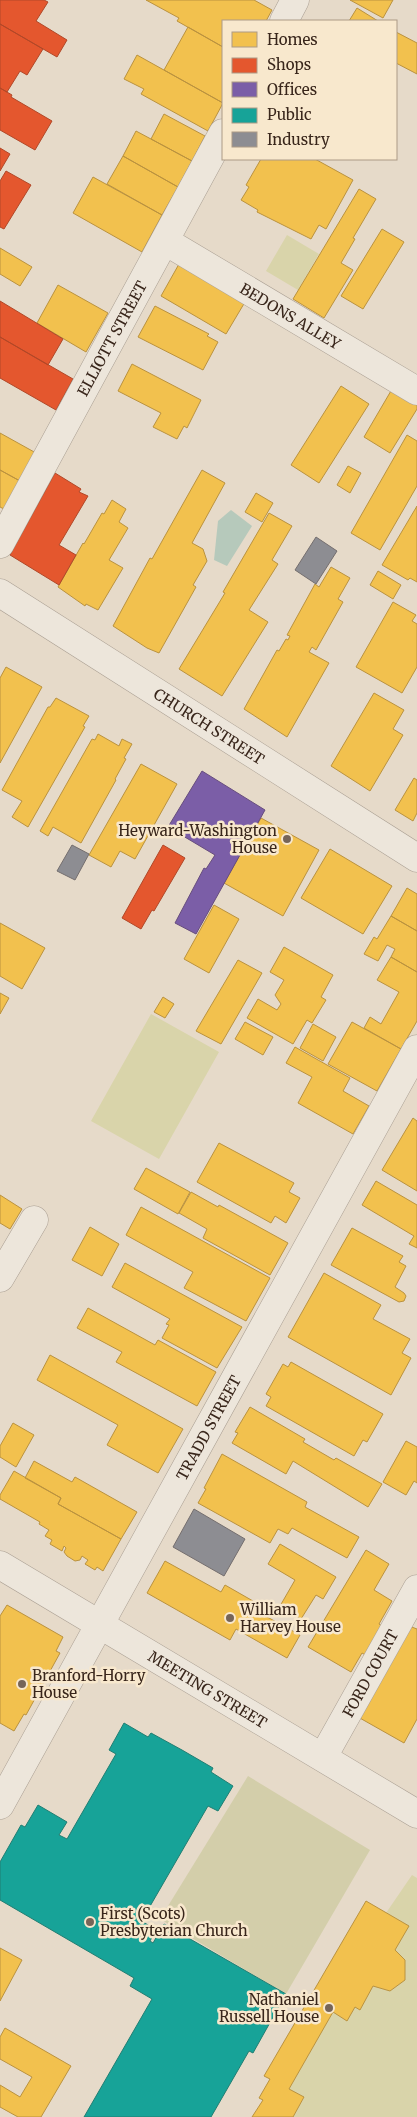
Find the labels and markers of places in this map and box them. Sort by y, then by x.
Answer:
place label: Heyward-Washington House [118,821,277,857]
marker: Heyward-Washington House [281,833,293,845]
place label: William Harvey House [239,1600,341,1636]
marker: William Harvey House [224,1612,236,1624]
place label: Branford-Horry House [32,1666,146,1702]
marker: Branford-Horry House [16,1678,28,1690]
place label: First (Scots) Presbyterian Church [100,1904,248,1940]
marker: First (Scots) Presbyterian Church [84,1916,96,1928]
place label: Nathaniel Russell House [219,1990,319,2026]
marker: Nathaniel Russell House [323,2002,335,2014]

